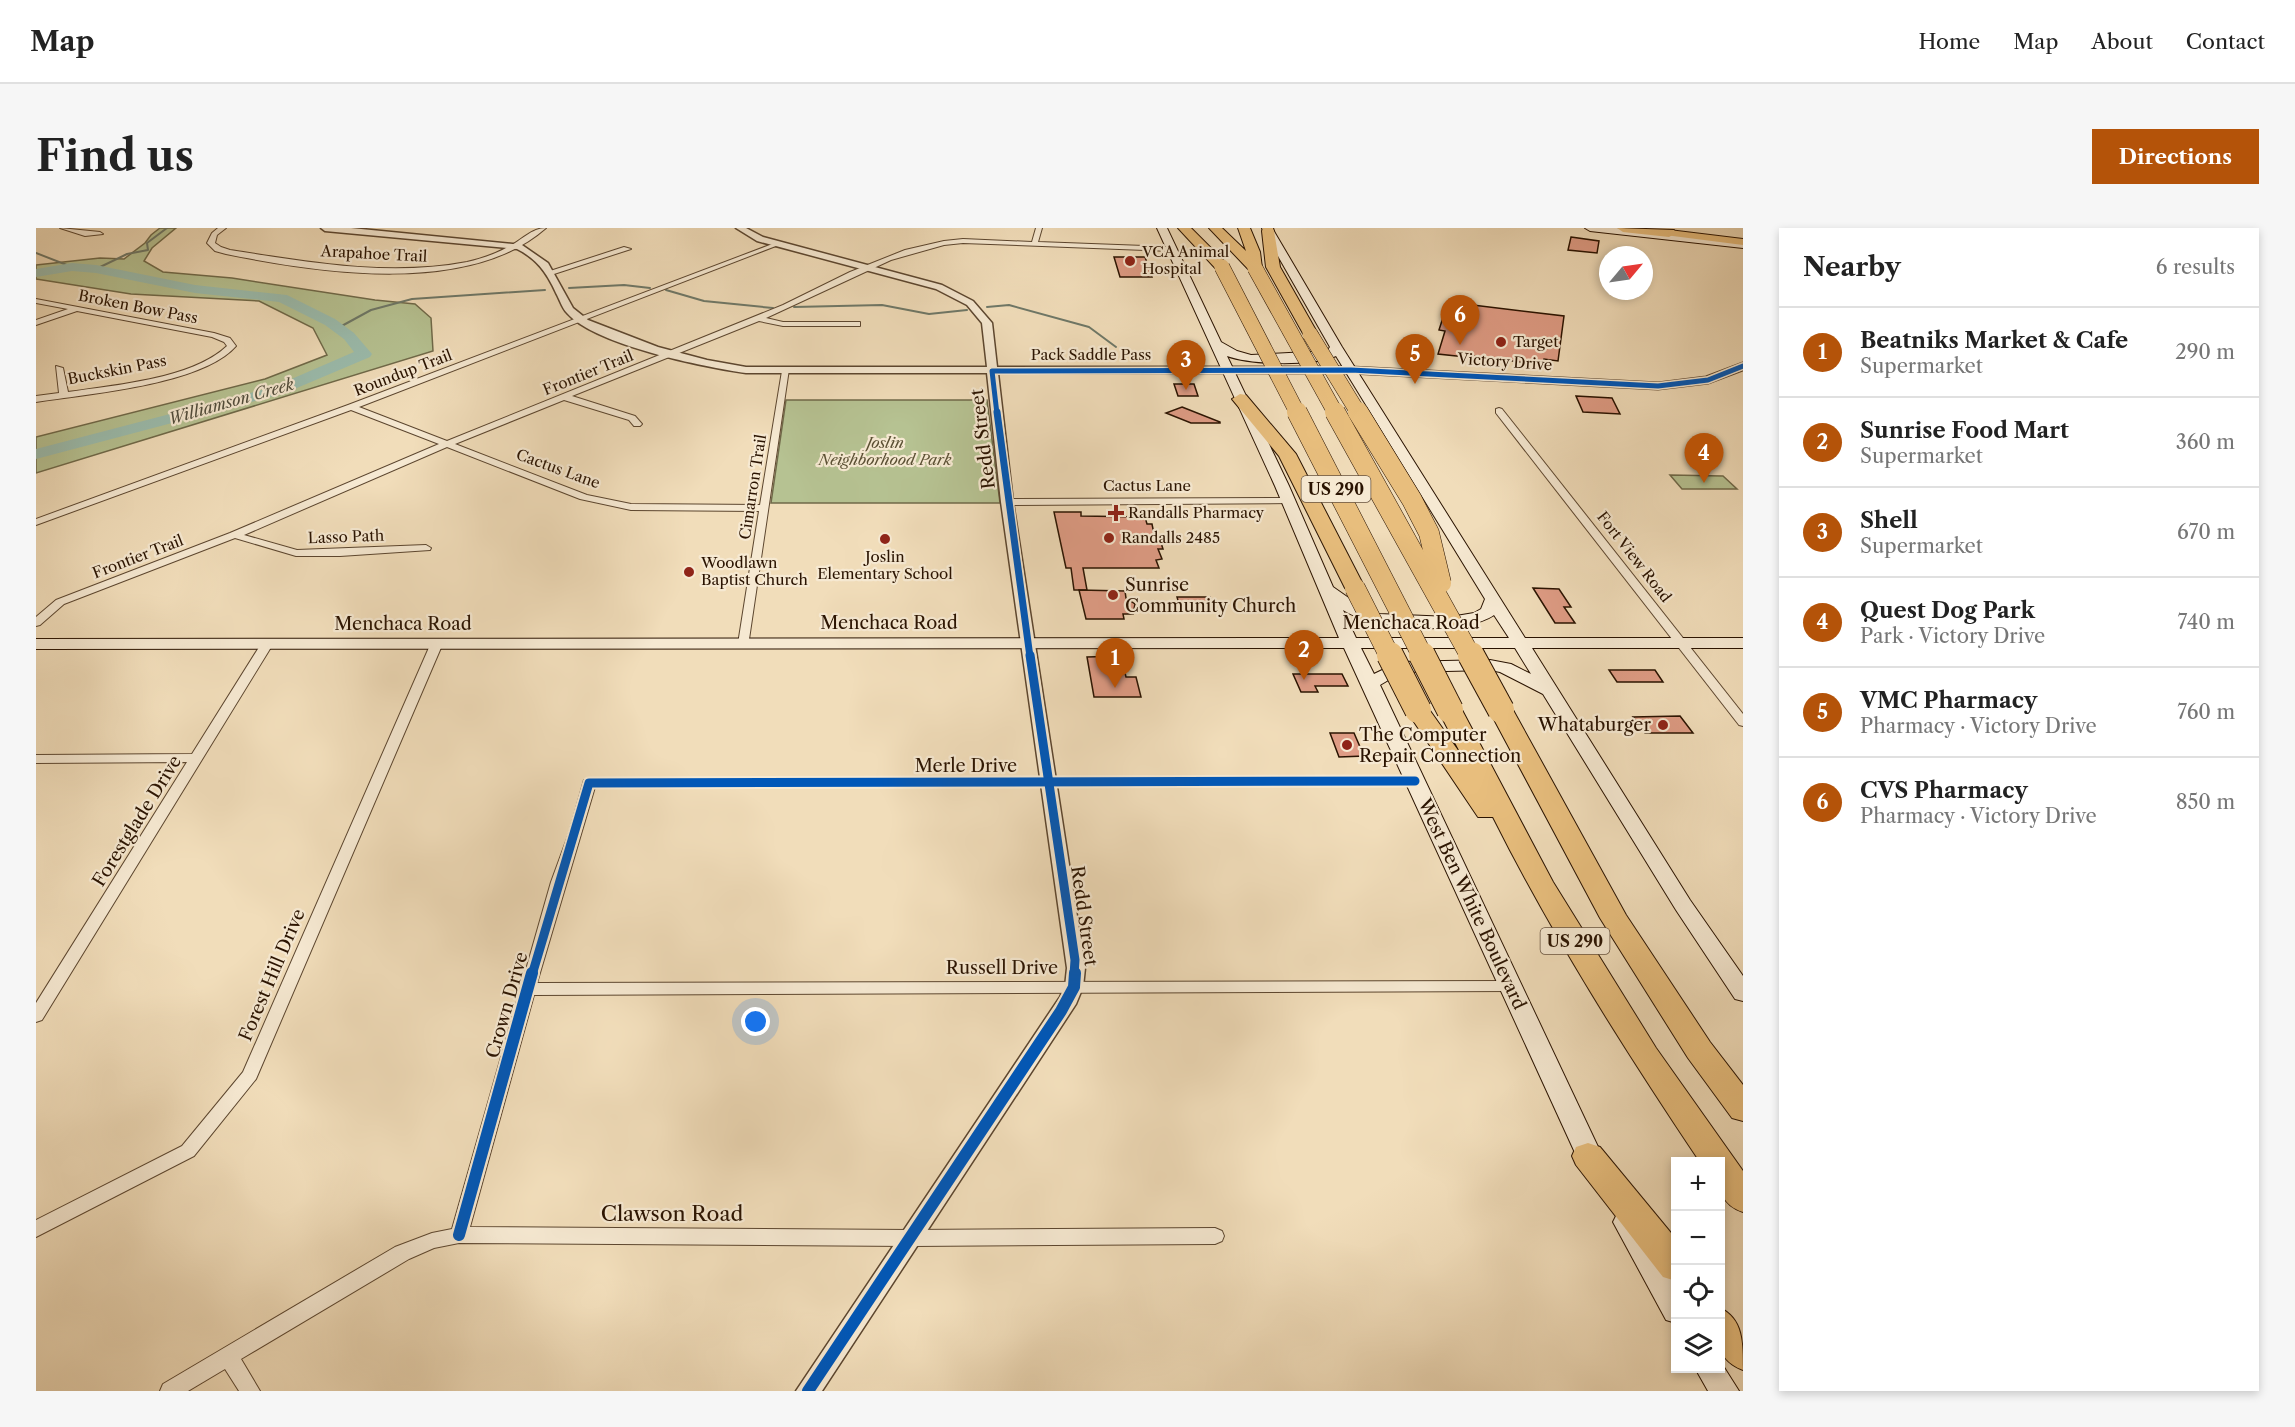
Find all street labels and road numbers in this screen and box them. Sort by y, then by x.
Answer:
street label: Arapahoe Trail [319,241,428,266]
street label: Broken Bow Pass [77,286,200,327]
street label: Roundup Trail [351,345,455,400]
street label: Pack Saddle Pass [1031,345,1151,364]
street label: Frontier Trail [540,346,636,399]
street label: Victory Drive [1456,349,1553,374]
street label: Buckskin Pass [66,351,168,388]
street label: Redd Street [966,387,1000,490]
street label: Cimarron Trail [735,432,770,541]
street label: Cactus Lane [514,445,603,492]
street label: Cactus Lane [1103,476,1191,495]
road number: US 290 [1302,476,1370,502]
street label: Fort View Road [1593,508,1676,606]
street label: Lasso Path [308,526,385,547]
street label: Frontier Trail [90,530,186,583]
street label: Menchaca Road [820,612,958,634]
street label: Menchaca Road [1342,612,1480,634]
street label: Menchaca Road [334,613,472,635]
street label: Forestglade Drive [88,751,186,891]
street label: Merle Drive [915,755,1017,777]
street label: West Ben White Boulevard [1413,794,1531,1013]
street label: Redd Street [1066,865,1102,968]
street label: Forest Hill Drive [234,906,310,1044]
road number: US 290 [1540,928,1610,954]
street label: Crown Drive [481,949,533,1061]
street label: Russell Drive [946,957,1058,979]
street label: Clawson Road [601,1201,744,1226]

